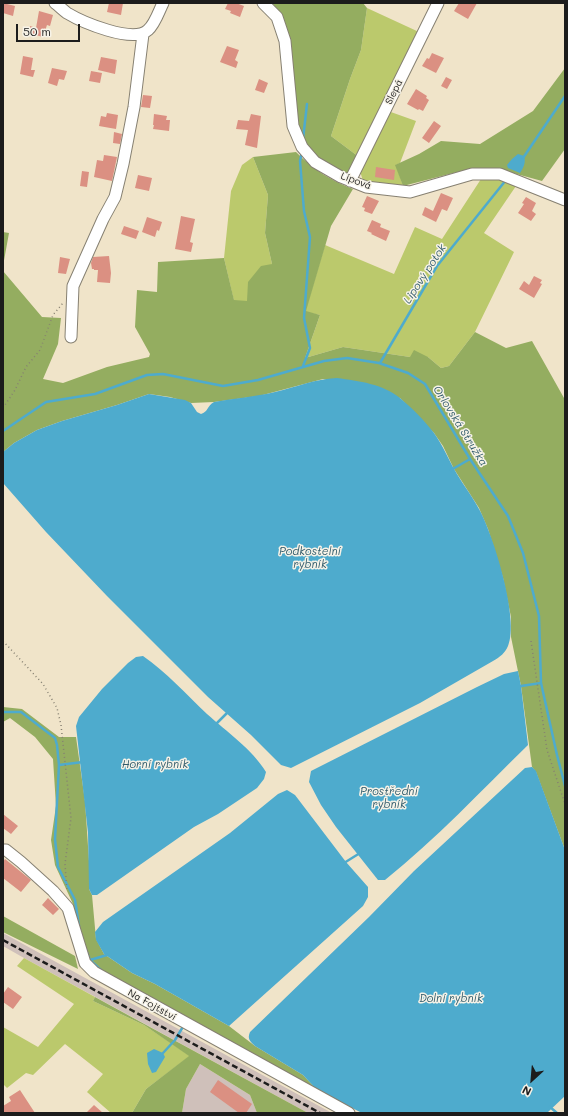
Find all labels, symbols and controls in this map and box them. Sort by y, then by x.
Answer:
scale bar [18,16,82,42]
text: 50 m [23,23,51,39]
street label: Slepá [383,77,405,107]
street label: Lípová [339,170,373,192]
water label: Lipový potok [401,242,449,306]
water label: Orlovská Stružka [430,383,490,469]
water label: Podkostelní rybník [279,545,341,571]
water label: Horní rybník [122,758,188,772]
water label: Prostřední rybník [360,785,418,811]
street label: Na Fojtství [126,987,178,1023]
water label: Dolní rybník [419,992,483,1006]
north arrow [512,1060,552,1100]
text: N [519,1083,534,1100]

